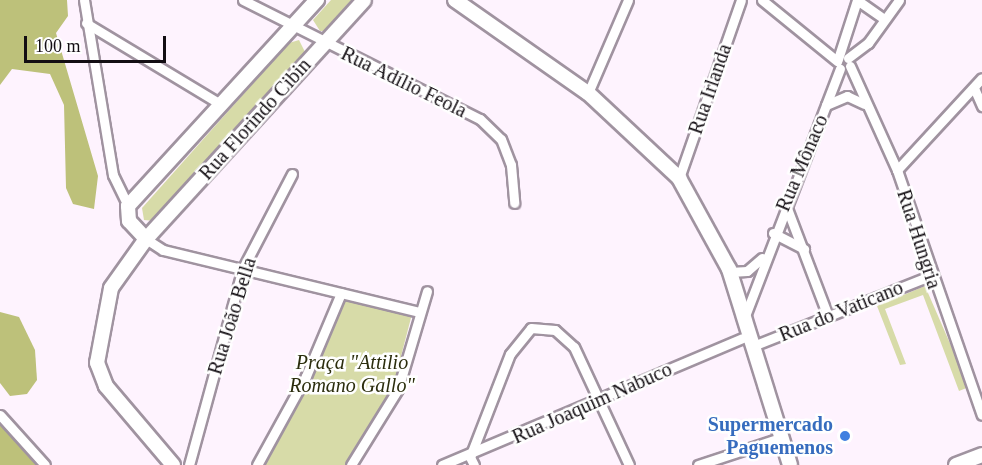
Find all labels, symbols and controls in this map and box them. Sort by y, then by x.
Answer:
scale bar [27,24,170,62]
text: 100 m [35,36,81,56]
street label: Rua Adílio Feola [337,41,471,123]
street label: Rua Irlanda [683,41,737,137]
street label: Rua Florindo Cibin [194,53,316,185]
street label: Rua Mônaco [771,111,833,215]
street label: Rua Hungria [892,186,946,292]
street label: Rua João Bella [203,255,261,377]
street label: Rua do Vaticano [775,275,907,347]
park label: Praça "Attilio Romano Gallo" [289,350,415,397]
street label: Rua Joaquim Nabuco [508,357,676,449]
place label: Supermercado Paguemenos [708,412,833,459]
marker: Supermercado Paguemenos [838,429,852,443]

